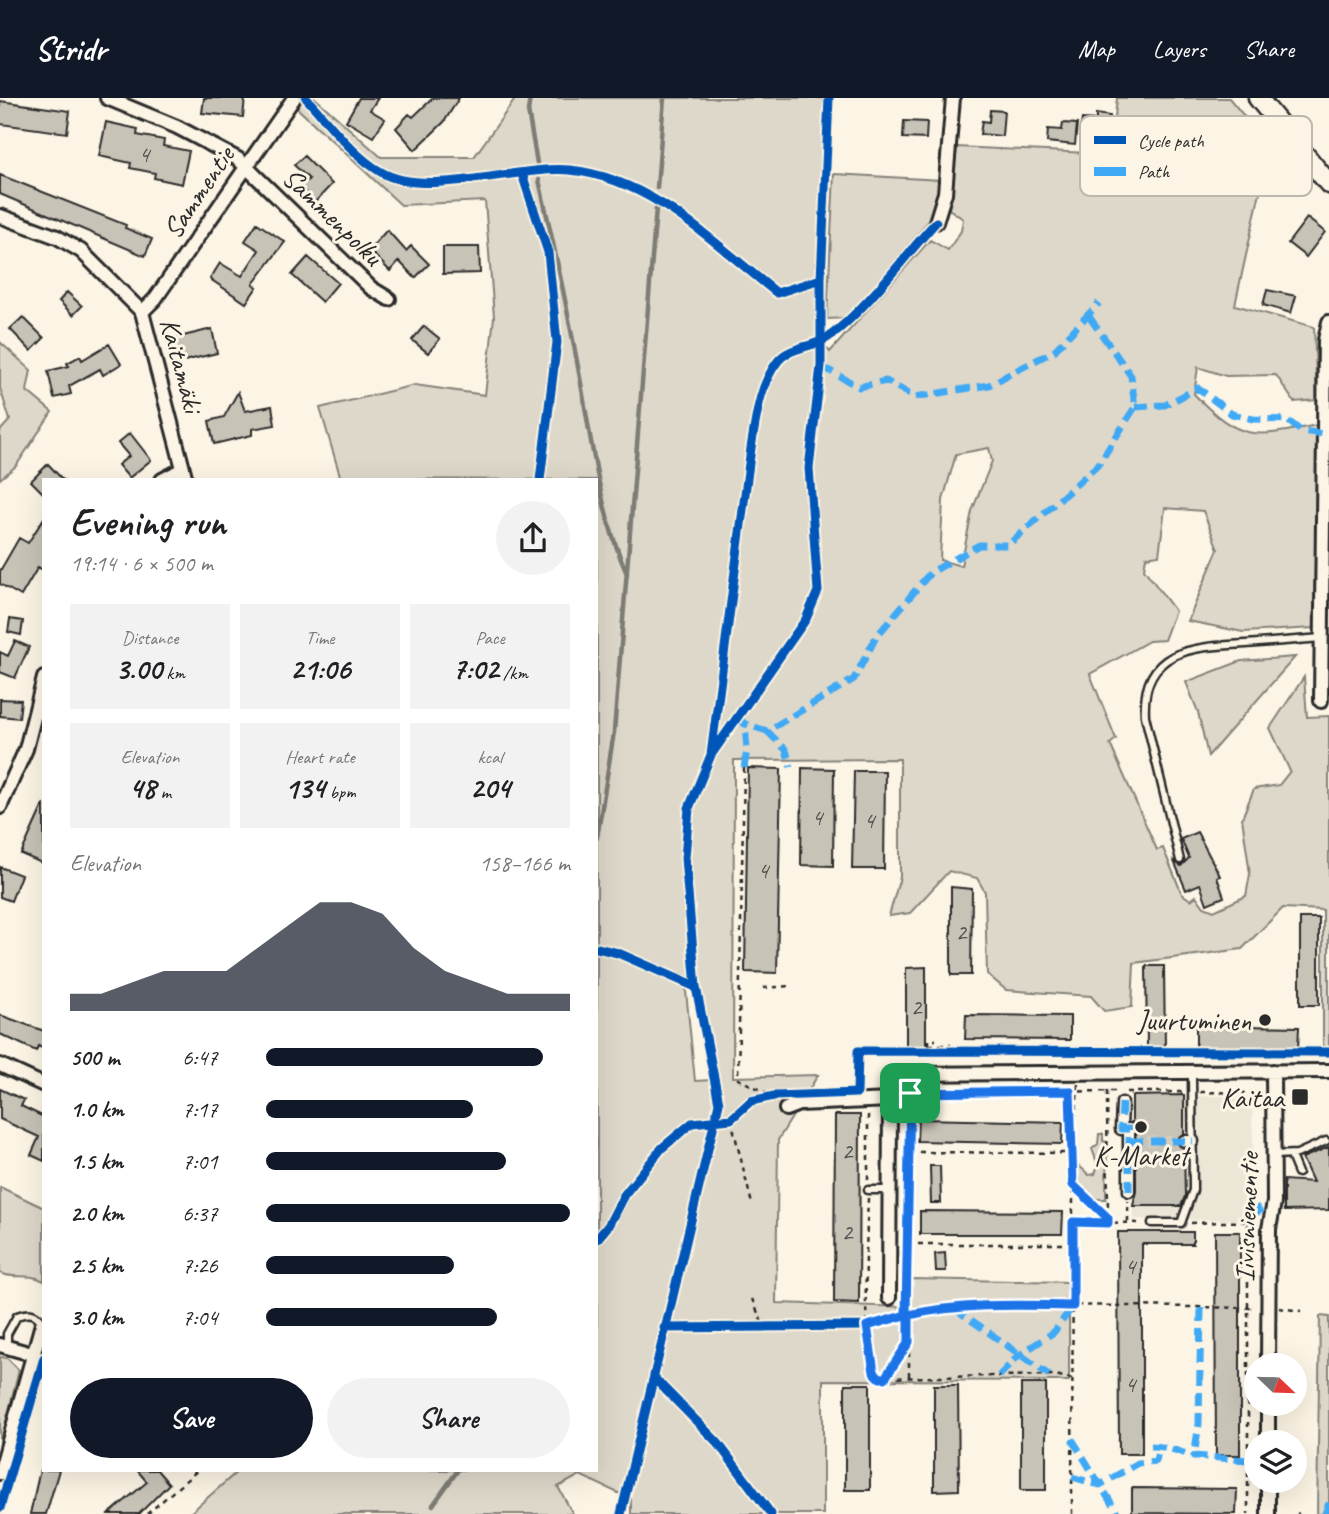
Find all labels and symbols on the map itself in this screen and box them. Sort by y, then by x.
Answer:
legend [1080,116,1312,196]
text: Cycle path [1138,129,1204,153]
street label: Sammentie [155,138,243,245]
house number: 4 [139,139,152,169]
street label: Sammenpolku [275,160,391,274]
text: Path [1138,160,1171,184]
street label: Kaitamäki [152,314,212,420]
house number: 4 [812,802,825,832]
house number: 4 [864,805,877,835]
house number: 4 [758,855,771,885]
house number: 2 [956,917,969,947]
house number: 2 [911,992,924,1022]
place label: Juurtuminen [1135,1003,1251,1038]
marker: Juurtuminen [1257,1012,1273,1028]
pin [880,1063,940,1123]
place label: Kaitaa [1221,1080,1286,1115]
marker: Kaitaa [1290,1087,1310,1107]
marker: K-Market [1133,1119,1149,1135]
house number: 2 [842,1136,855,1166]
place label: K-Market [1094,1138,1192,1173]
street label: Iivisniementie [1227,1150,1266,1282]
house number: 2 [842,1217,855,1247]
house number: 4 [1125,1251,1138,1281]
north arrow [1244,1353,1307,1416]
house number: 4 [1125,1369,1138,1399]

